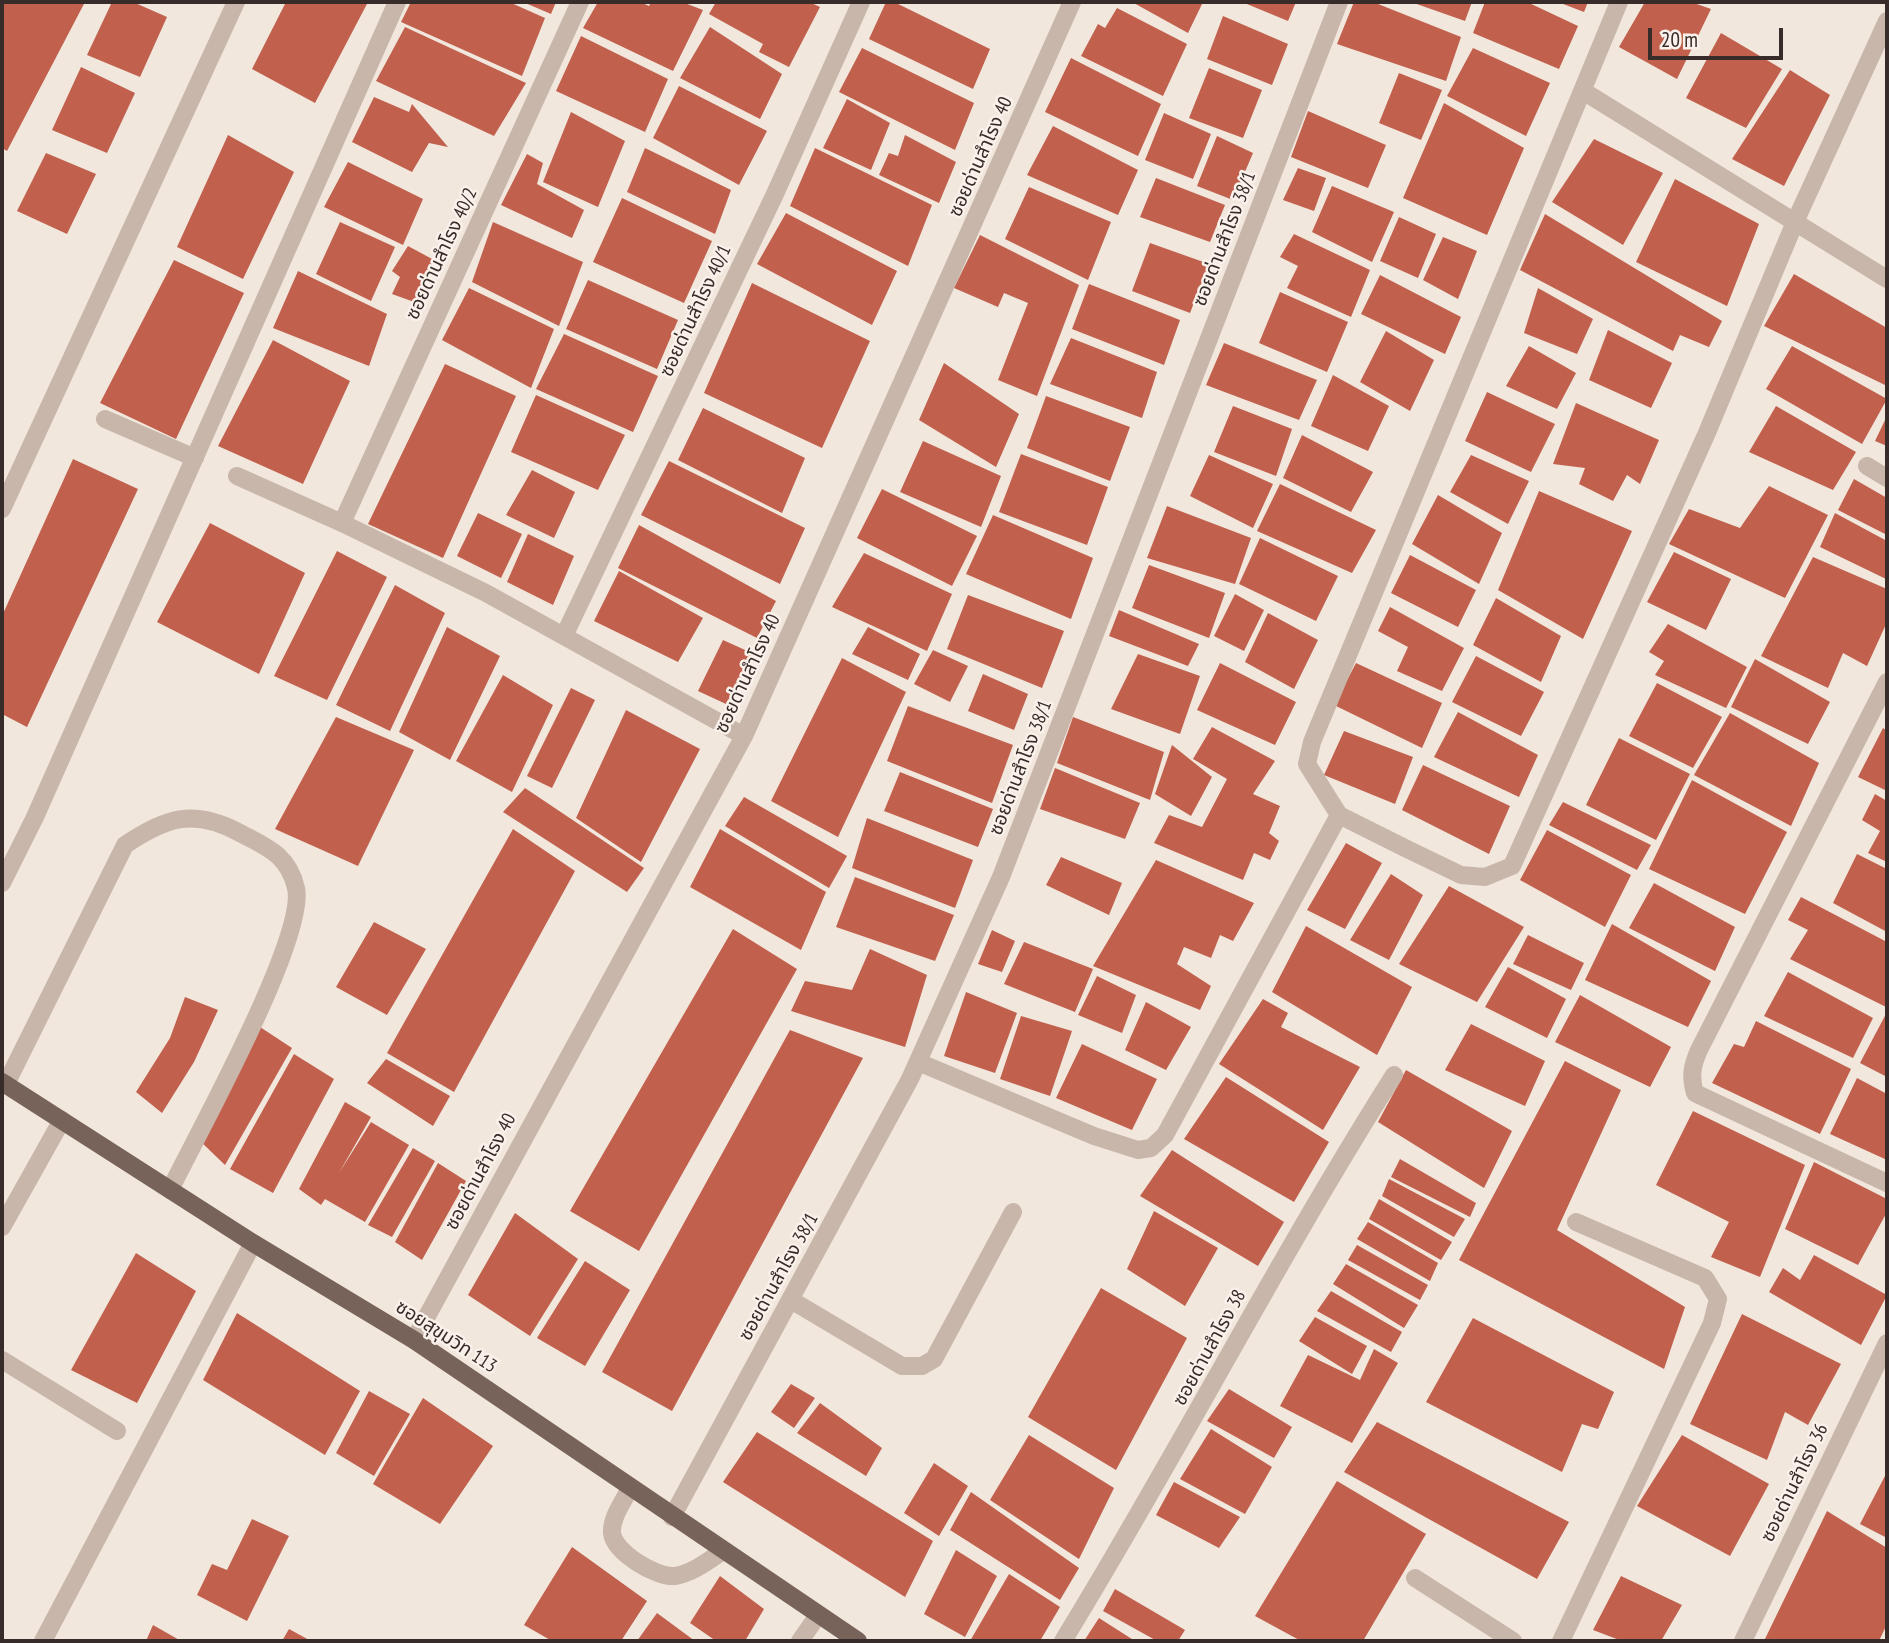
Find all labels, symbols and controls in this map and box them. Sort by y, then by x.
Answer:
scale bar [1651,14,1786,58]
text: 20 m [1661,26,1698,53]
street label: ซอยด่านสำโรง 40 [944,94,1018,220]
street label: ซอยด่านสำโรง 38/1 [1189,168,1261,310]
street label: ซอยด่านสำโรง 40/2 [401,184,483,324]
street label: ซอยด่านสำโรง 40/1 [655,241,737,381]
street label: ซอยด่านสำโรง 40 [710,611,786,737]
street label: ซอยด่านสำโรง 38/1 [985,697,1057,839]
street label: ซอยด่านสำโรง 40 [441,1110,521,1234]
street label: ซอยด่านสำโรง 38/1 [734,1209,824,1345]
street label: ซอยด่านสำโรง 38 [1169,1286,1251,1410]
street label: ซอยสุขุมวิท 113 [391,1296,501,1378]
street label: ซอยด่านสำโรง 36 [1757,1420,1833,1546]

